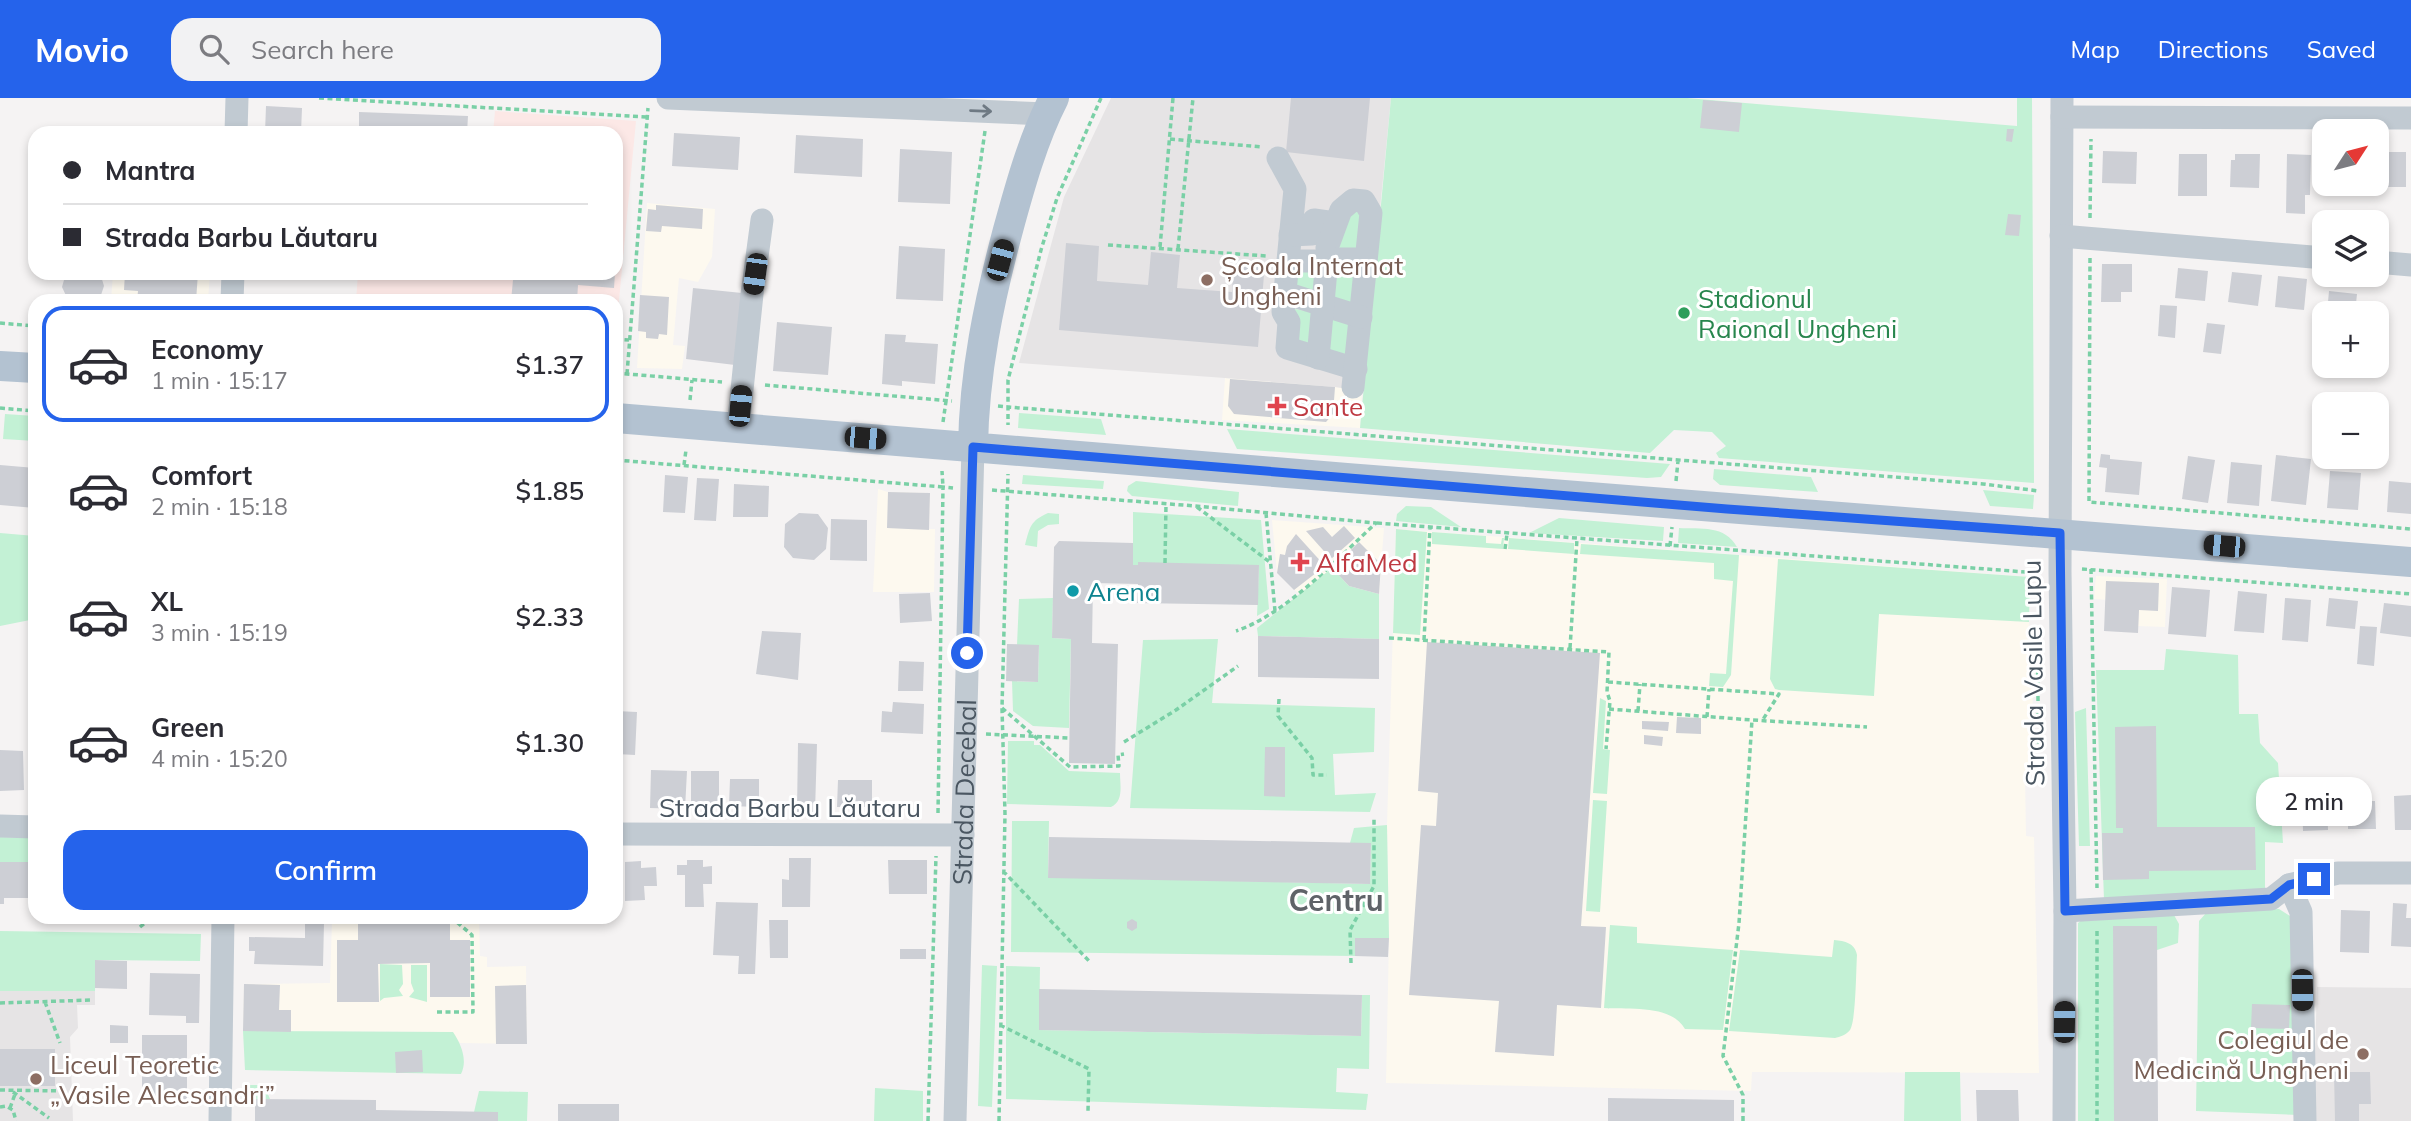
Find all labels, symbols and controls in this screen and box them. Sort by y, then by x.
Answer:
search box [171,18,661,81]
text: Movio [35,29,129,70]
icon: search [195,30,233,68]
text: Search here [251,33,394,66]
text: Map [2070,34,2120,64]
text: Directions [2158,34,2269,64]
text: Saved [2307,34,2376,64]
one-way arrow [969,104,992,117]
north arrow [2312,119,2389,196]
map controls [2312,119,2389,469]
text: Mantra [105,154,195,187]
button: layers [2312,210,2389,287]
text: Strada Barbu Lăutaru [105,221,378,254]
car [985,237,1016,283]
place label: Școala Internat Ungheni [1221,249,1403,312]
car [742,252,769,296]
marker: Școala Internat Ungheni [1199,272,1215,288]
place label: Stadionul Raional Ungheni [1698,282,1897,345]
button: + [2312,301,2389,378]
marker: Stadionul Raional Ungheni [1676,305,1692,321]
icon: car [67,333,130,396]
text: Economy [151,333,263,366]
text: $1.37 [515,348,584,381]
text: 1 min · 15:17 [151,366,288,395]
car [728,384,753,428]
place label: Sante [1293,390,1363,423]
button: − [2312,392,2389,469]
marker: Sante [1267,396,1287,416]
car [844,426,887,450]
icon: car [67,459,130,522]
text: Comfort [151,459,252,492]
text: $1.85 [515,474,584,507]
text: 2 min · 15:18 [151,492,288,521]
car [2203,534,2246,558]
place label: AlfaMed [1316,546,1418,579]
marker: AlfaMed [1290,552,1310,572]
street label: Strada Vasile Lupu [2015,560,2051,786]
place label: Arena [1087,575,1160,608]
marker: Arena [1065,583,1081,599]
icon: car [67,585,130,648]
text: XL [151,585,183,618]
text: $2.33 [515,600,584,633]
text: 3 min · 15:19 [151,618,288,647]
route start [951,637,983,669]
street label: Strada Decebal [945,699,983,886]
icon: car [67,711,130,774]
text: Green [151,711,224,744]
text: $1.30 [515,726,584,759]
text: 4 min · 15:20 [151,744,288,773]
callout: 2 min [2256,778,2372,826]
text: 2 min [2284,787,2344,816]
street label: Strada Barbu Lăutaru [659,791,921,824]
button: Confirm [63,830,588,910]
route end [2298,863,2330,895]
district label: Centru [1288,881,1384,919]
car [2292,969,2313,1011]
car [2054,1001,2075,1043]
place label: Colegiul de Medicină Ungheni [2133,1023,2349,1086]
marker: Colegiul de Medicină Ungheni [2355,1046,2371,1062]
place label: Liceul Teoretic „Vasile Alecsandri” [50,1048,275,1111]
marker: Liceul Teoretic „Vasile Alecsandri” [28,1071,44,1087]

